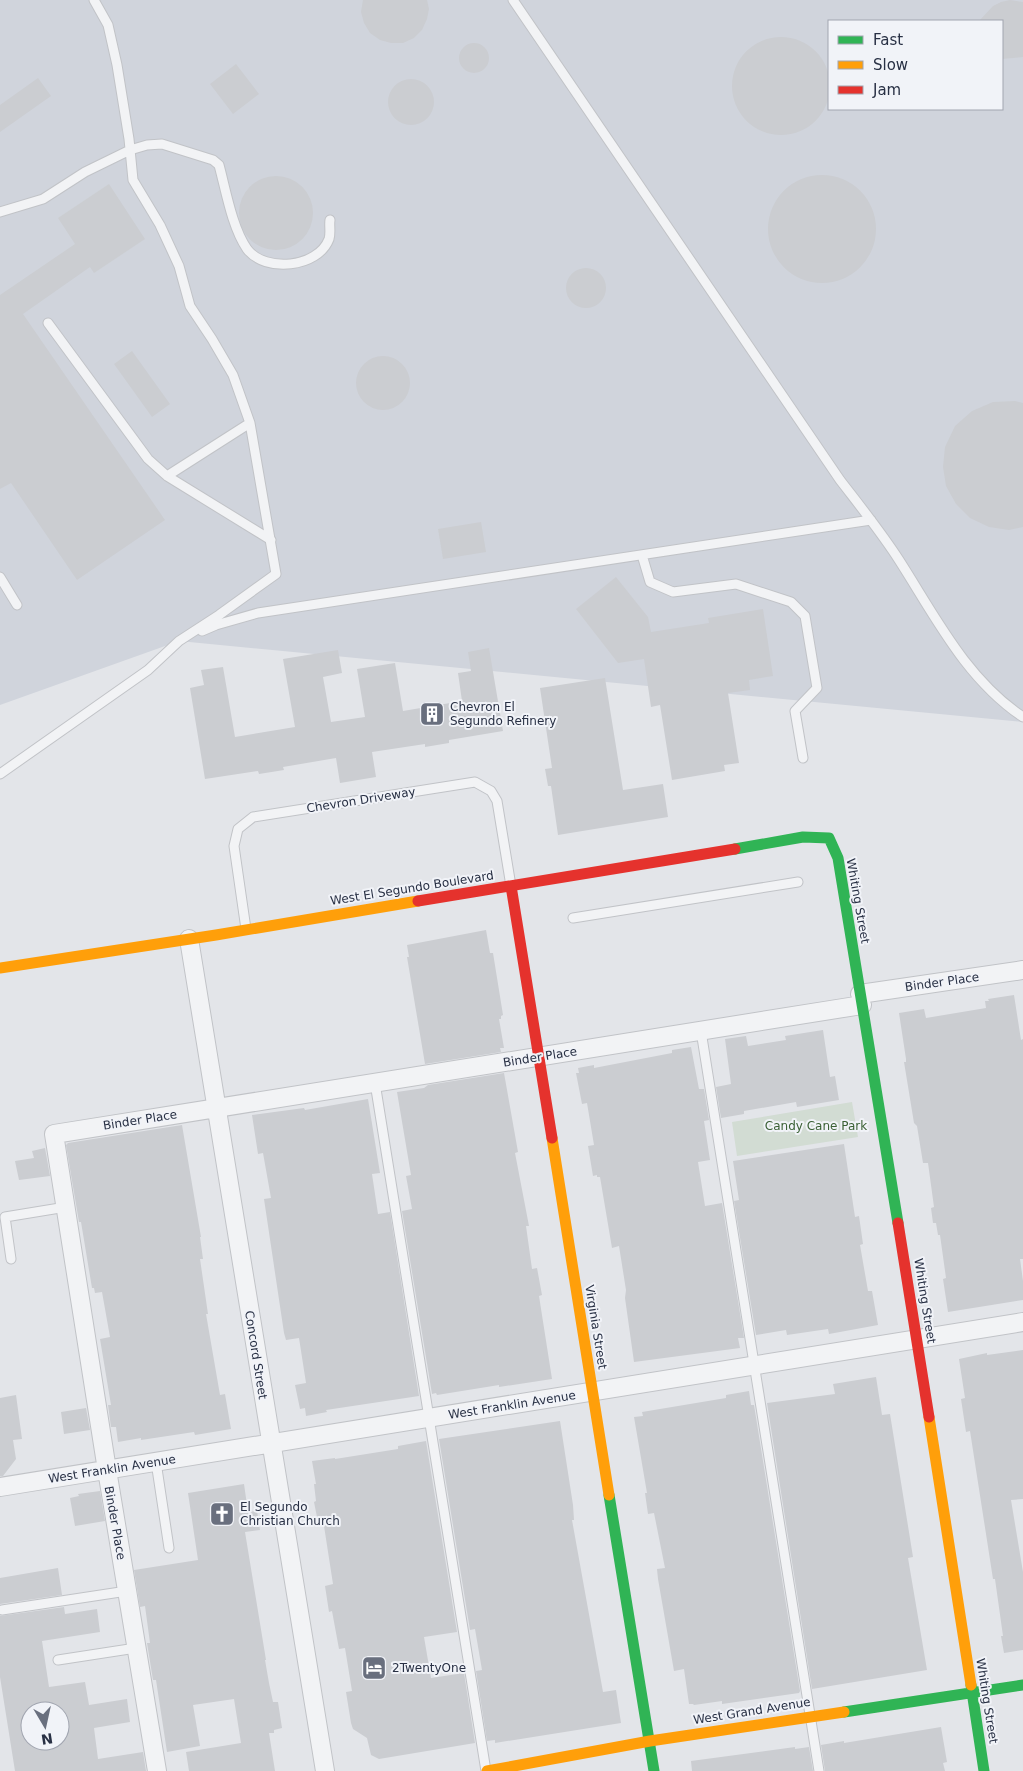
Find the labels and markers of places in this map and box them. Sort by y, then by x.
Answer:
place label: Chevron El Segundo Refinery [450,700,556,728]
building icon: Chevron El Segundo Refinery [419,701,445,727]
place label: El Segundo Christian Church [240,1500,340,1528]
church icon: El Segundo Christian Church [209,1501,235,1527]
hotel icon: 2TwentyOne [361,1655,387,1681]
place label: 2TwentyOne [392,1661,466,1675]

